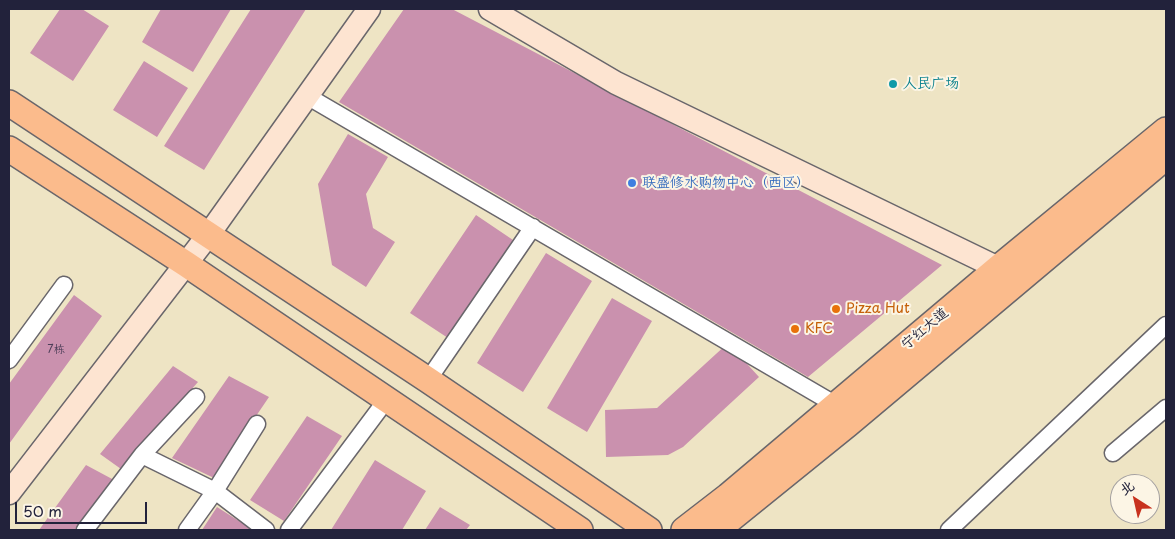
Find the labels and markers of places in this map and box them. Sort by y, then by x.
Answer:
place label: 人民广场 [903,76,959,92]
marker: 人民广场 [887,78,899,90]
place label: 联盛修水购物中心（西区） [642,175,810,191]
marker: 联盛修水购物中心（西区） [626,177,638,189]
place label: Pizza Hut [846,301,910,317]
marker: Pizza Hut [830,303,842,315]
place label: KFC [805,321,833,337]
marker: KFC [789,323,801,335]

